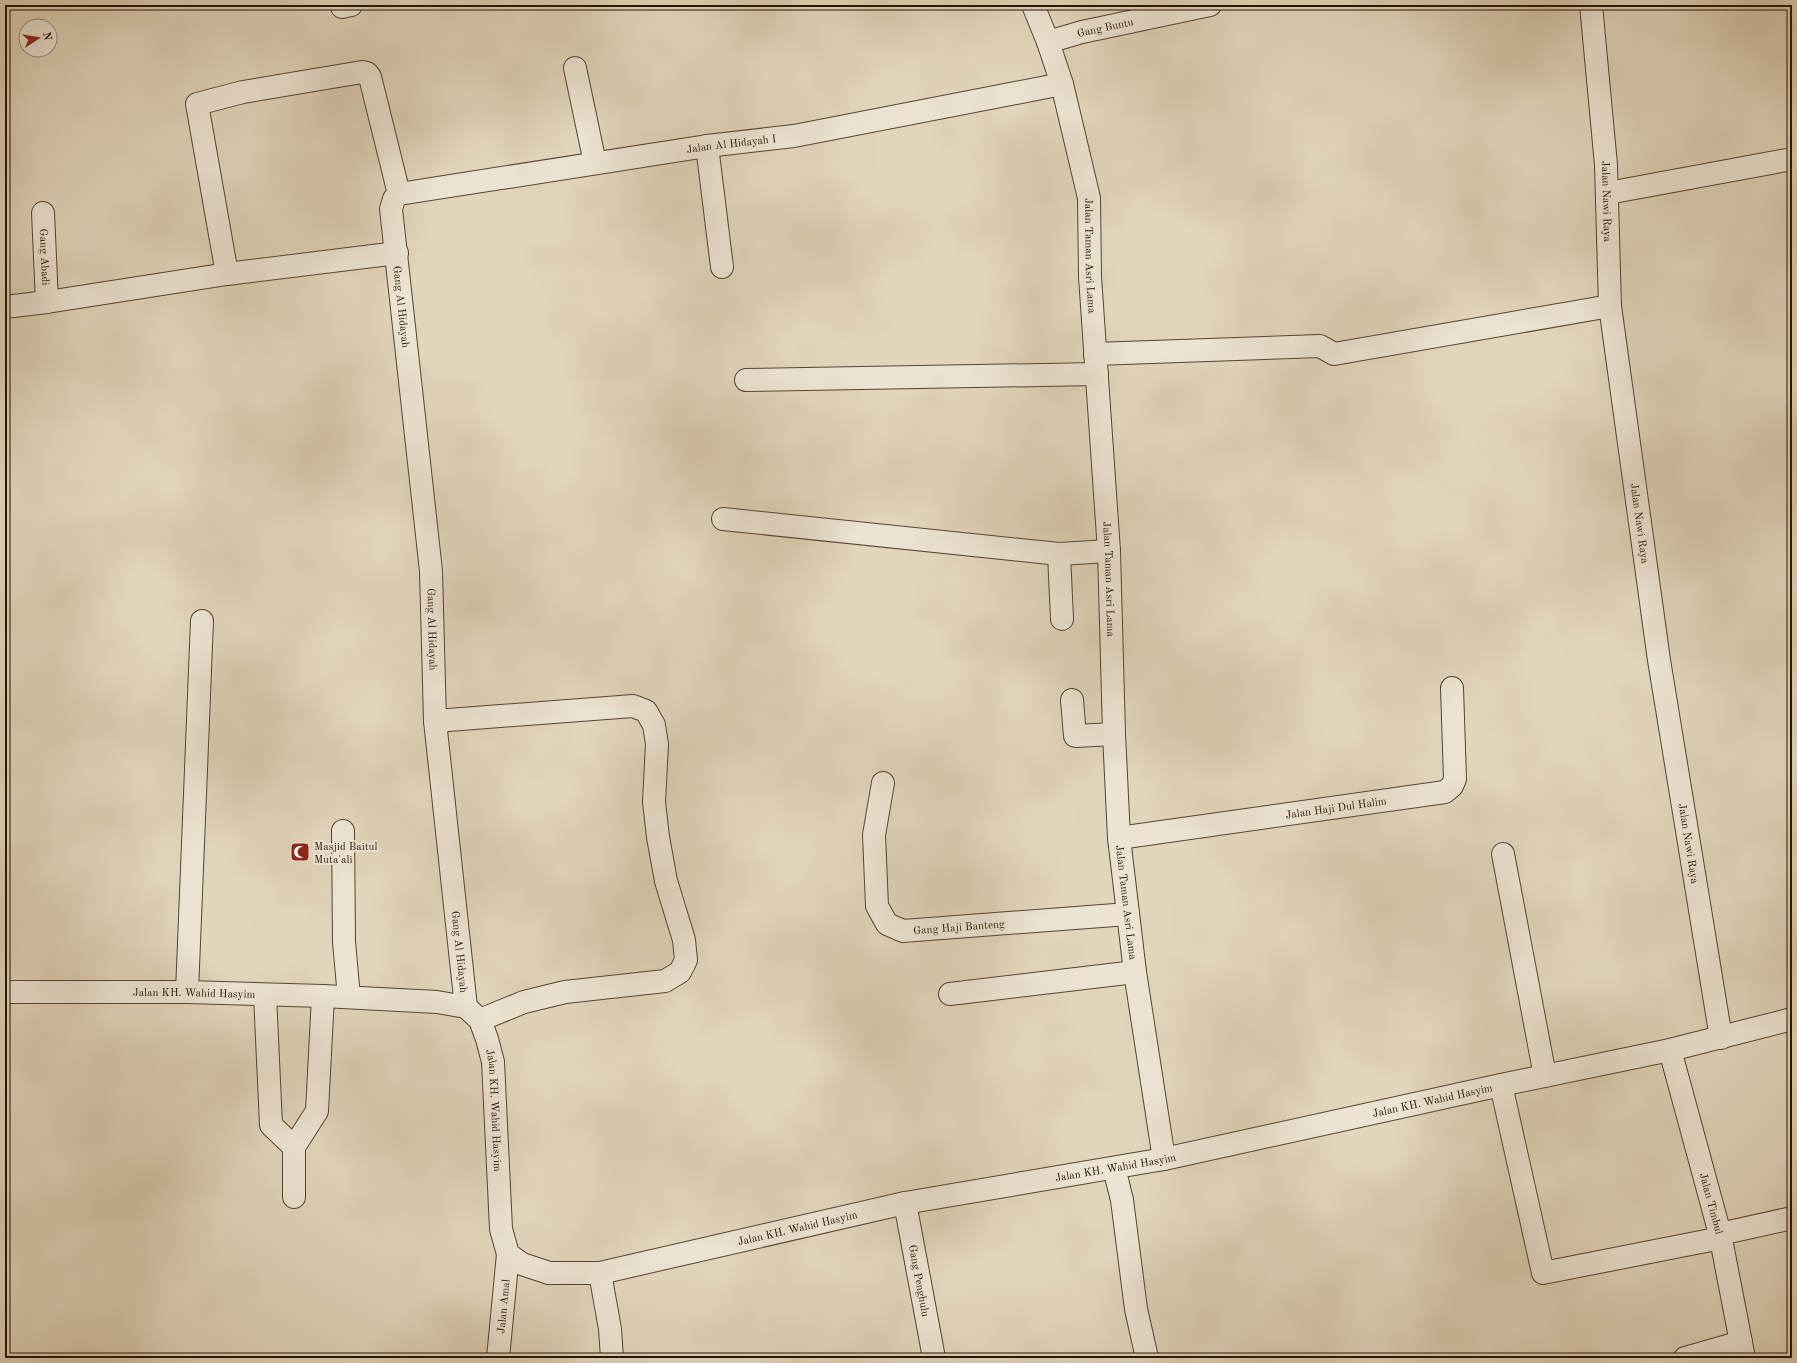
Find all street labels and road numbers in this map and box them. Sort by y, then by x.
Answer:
street label: Gang Buntu [1076,17,1135,40]
street label: Jalan Al Hidayah I [686,134,777,156]
street label: Jalan Nawi Raya [1599,160,1612,243]
street label: Jalan Taman Asri Lama [1082,198,1097,314]
street label: Gang Abadi [37,229,50,286]
street label: Gang Al Hidayah [390,265,410,349]
street label: Jalan Nawi Raya [1628,482,1650,565]
street label: Jalan Taman Asri Lama [1100,521,1115,637]
street label: Gang Al Hidayah [424,588,438,671]
street label: Jalan Haji Dul Halim [1285,796,1388,821]
street label: Jalan Nawi Raya [1676,803,1700,885]
street label: Jalan Taman Asri Lama [1113,844,1138,961]
street label: Gang Al Hidayah [449,910,468,994]
street label: Gang Haji Banteng [913,919,1005,937]
street label: Jalan KH. Wahid Hasyim [133,988,256,1001]
street label: Jalan KH. Wahid Hasyim [483,1048,502,1172]
street label: Jalan KH. Wahid Hasyim [1372,1083,1494,1120]
street label: Jalan KH. Wahid Hasyim [1054,1152,1178,1184]
street label: Jalan Timbul [1697,1172,1724,1236]
street label: Jalan KH. Wahid Hasyim [737,1210,859,1248]
street label: Gang Penghulu [906,1244,930,1318]
street label: Jalan Amal [496,1279,513,1334]

